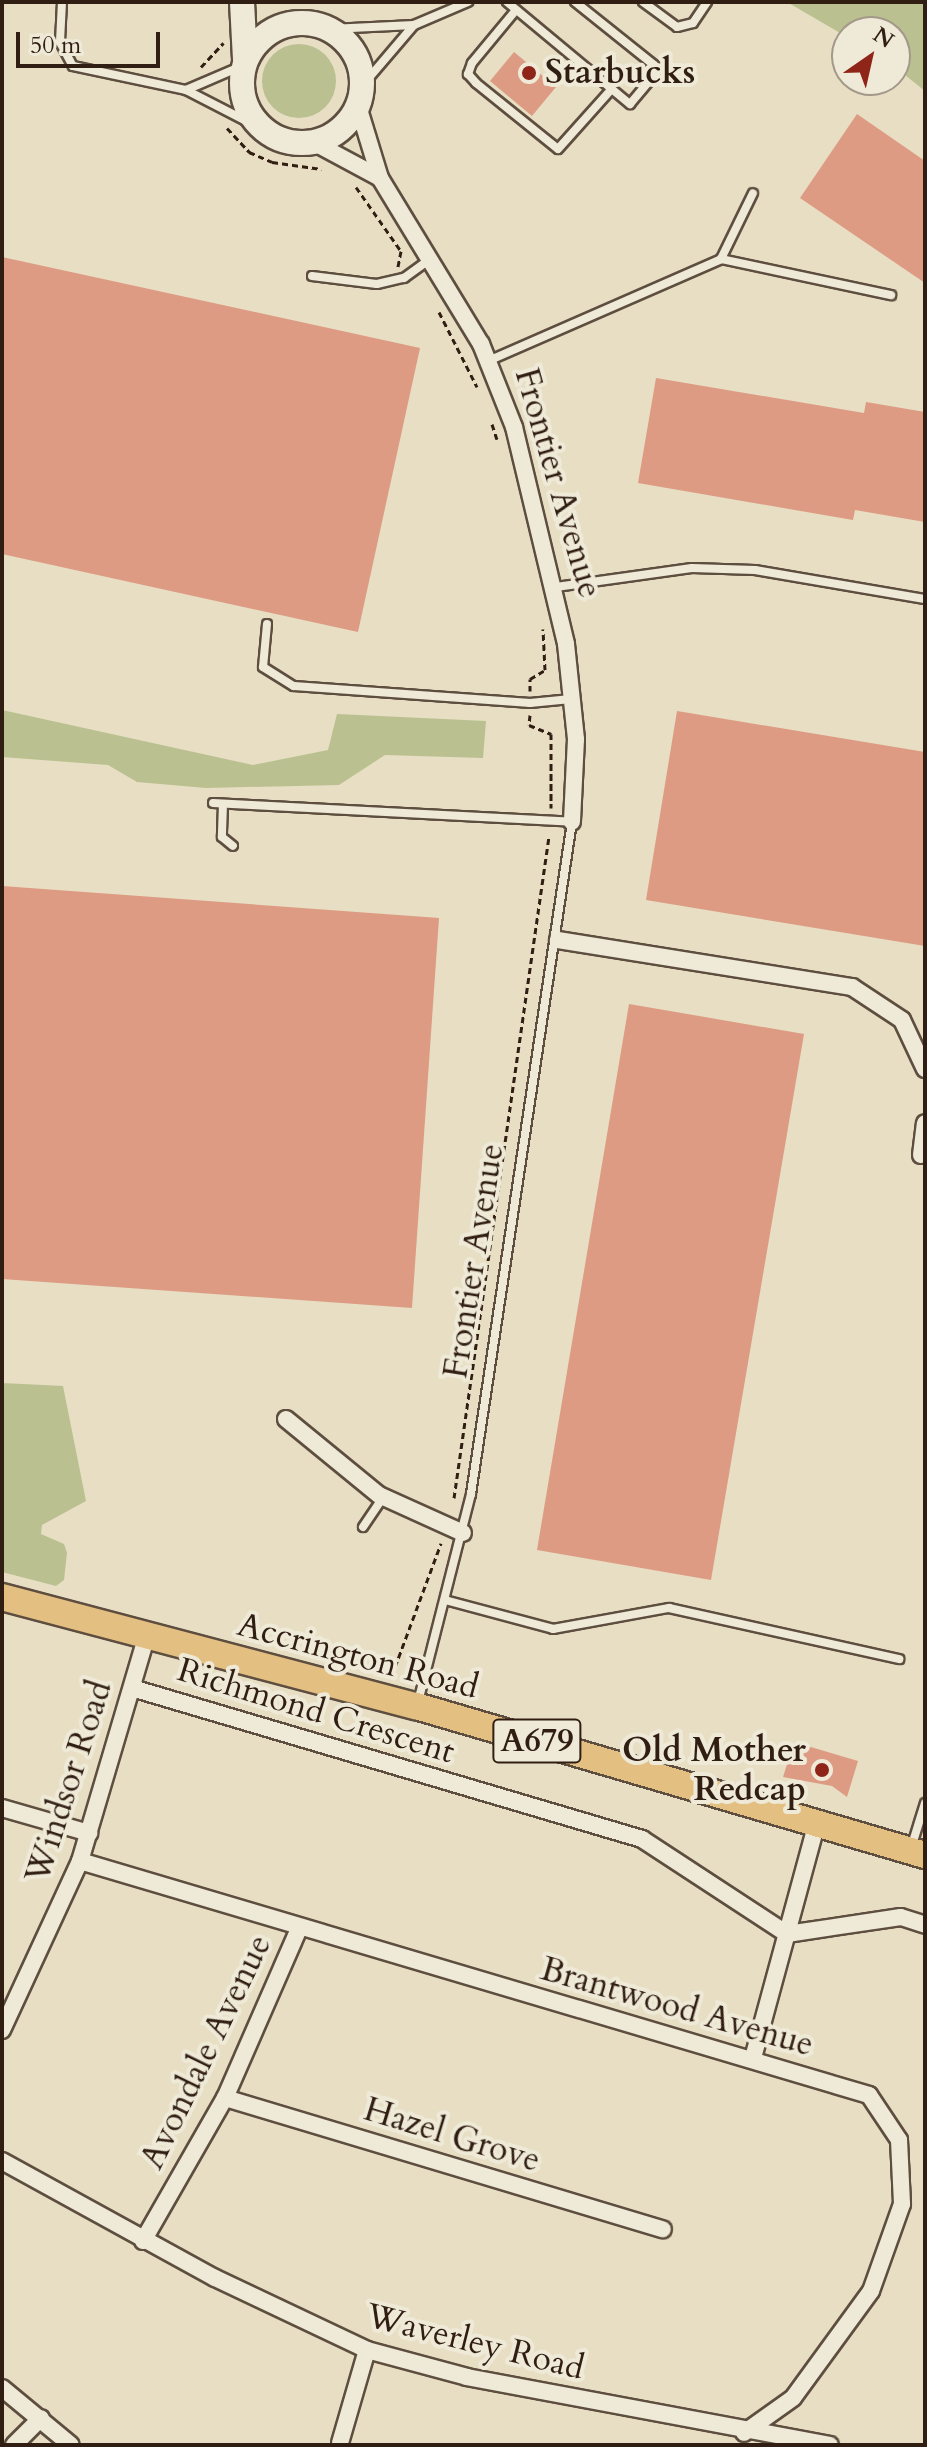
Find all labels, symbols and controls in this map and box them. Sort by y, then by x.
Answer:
scale bar [20,16,164,66]
north arrow [831,16,911,96]
text: N [867,20,900,56]
text: 50 m [30,29,81,62]
place label: Starbucks [545,53,695,93]
marker: Starbucks [520,64,538,82]
street label: Frontier Avenue [506,363,610,603]
street label: Frontier Avenue [435,1141,513,1381]
street label: Accrington Road [233,1604,483,1708]
street label: Richmond Crescent [173,1650,459,1772]
street label: Windsor Road [17,1676,121,1888]
road number: A679 [491,1713,583,1769]
place label: Old Mother Redcap [622,1730,806,1810]
marker: Old Mother Redcap [813,1761,831,1779]
street label: Avondale Avenue [132,1928,280,2176]
street label: Brantwood Avenue [536,1949,818,2065]
street label: Hazel Grove [359,2089,545,2181]
street label: Waverley Road [362,2295,588,2389]

